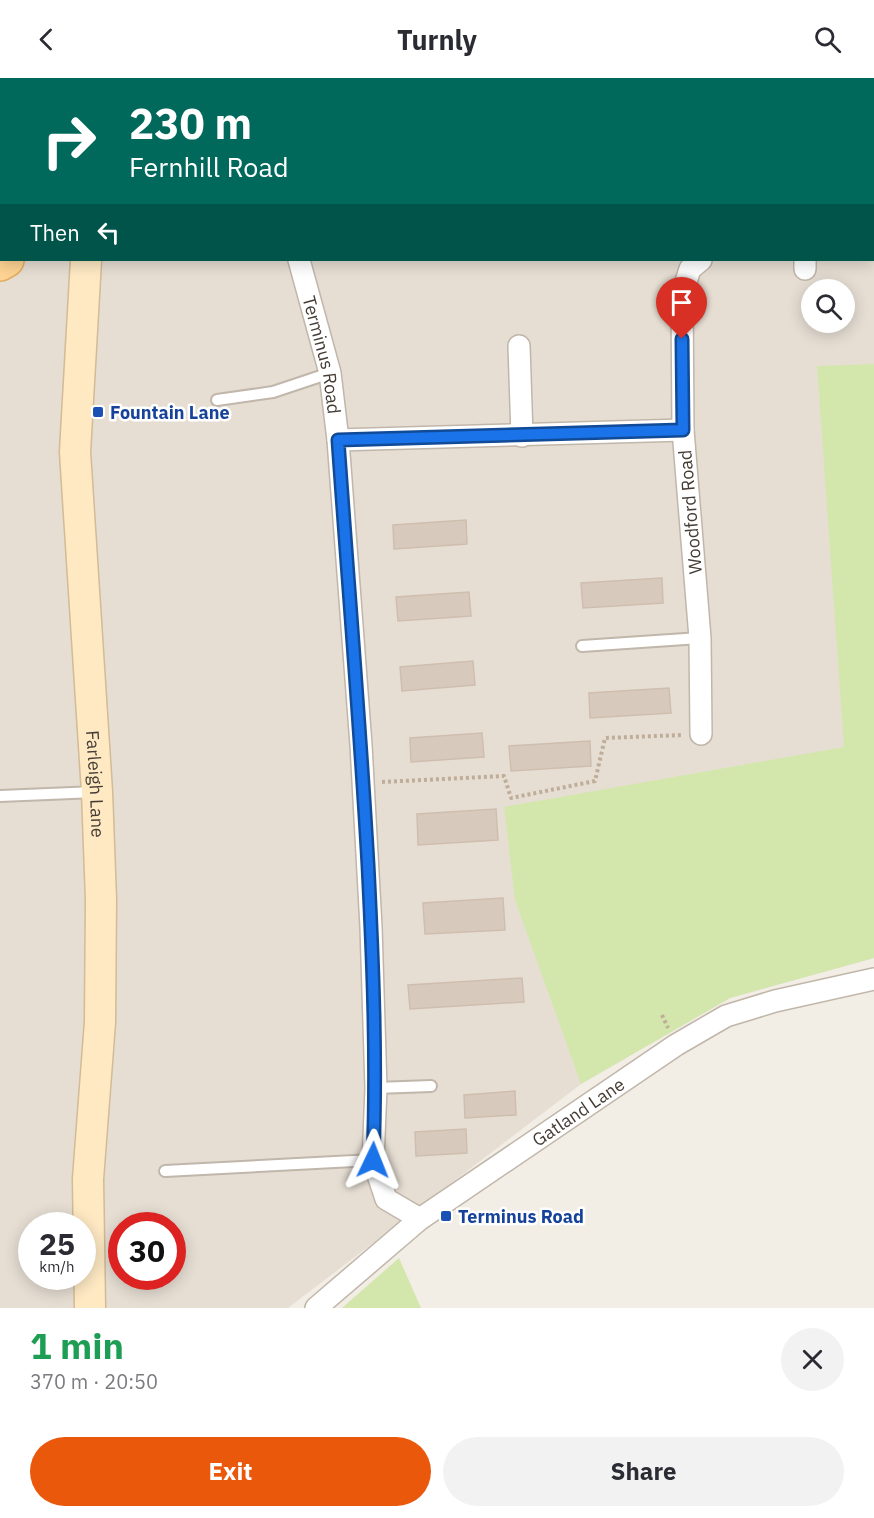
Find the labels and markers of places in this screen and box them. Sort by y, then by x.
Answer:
pin [656,277,707,339]
place label: Fountain Lane [110,401,230,424]
marker: Fountain Lane [91,405,105,419]
place label: Terminus Road [458,1205,584,1228]
marker: Terminus Road [439,1209,453,1223]

